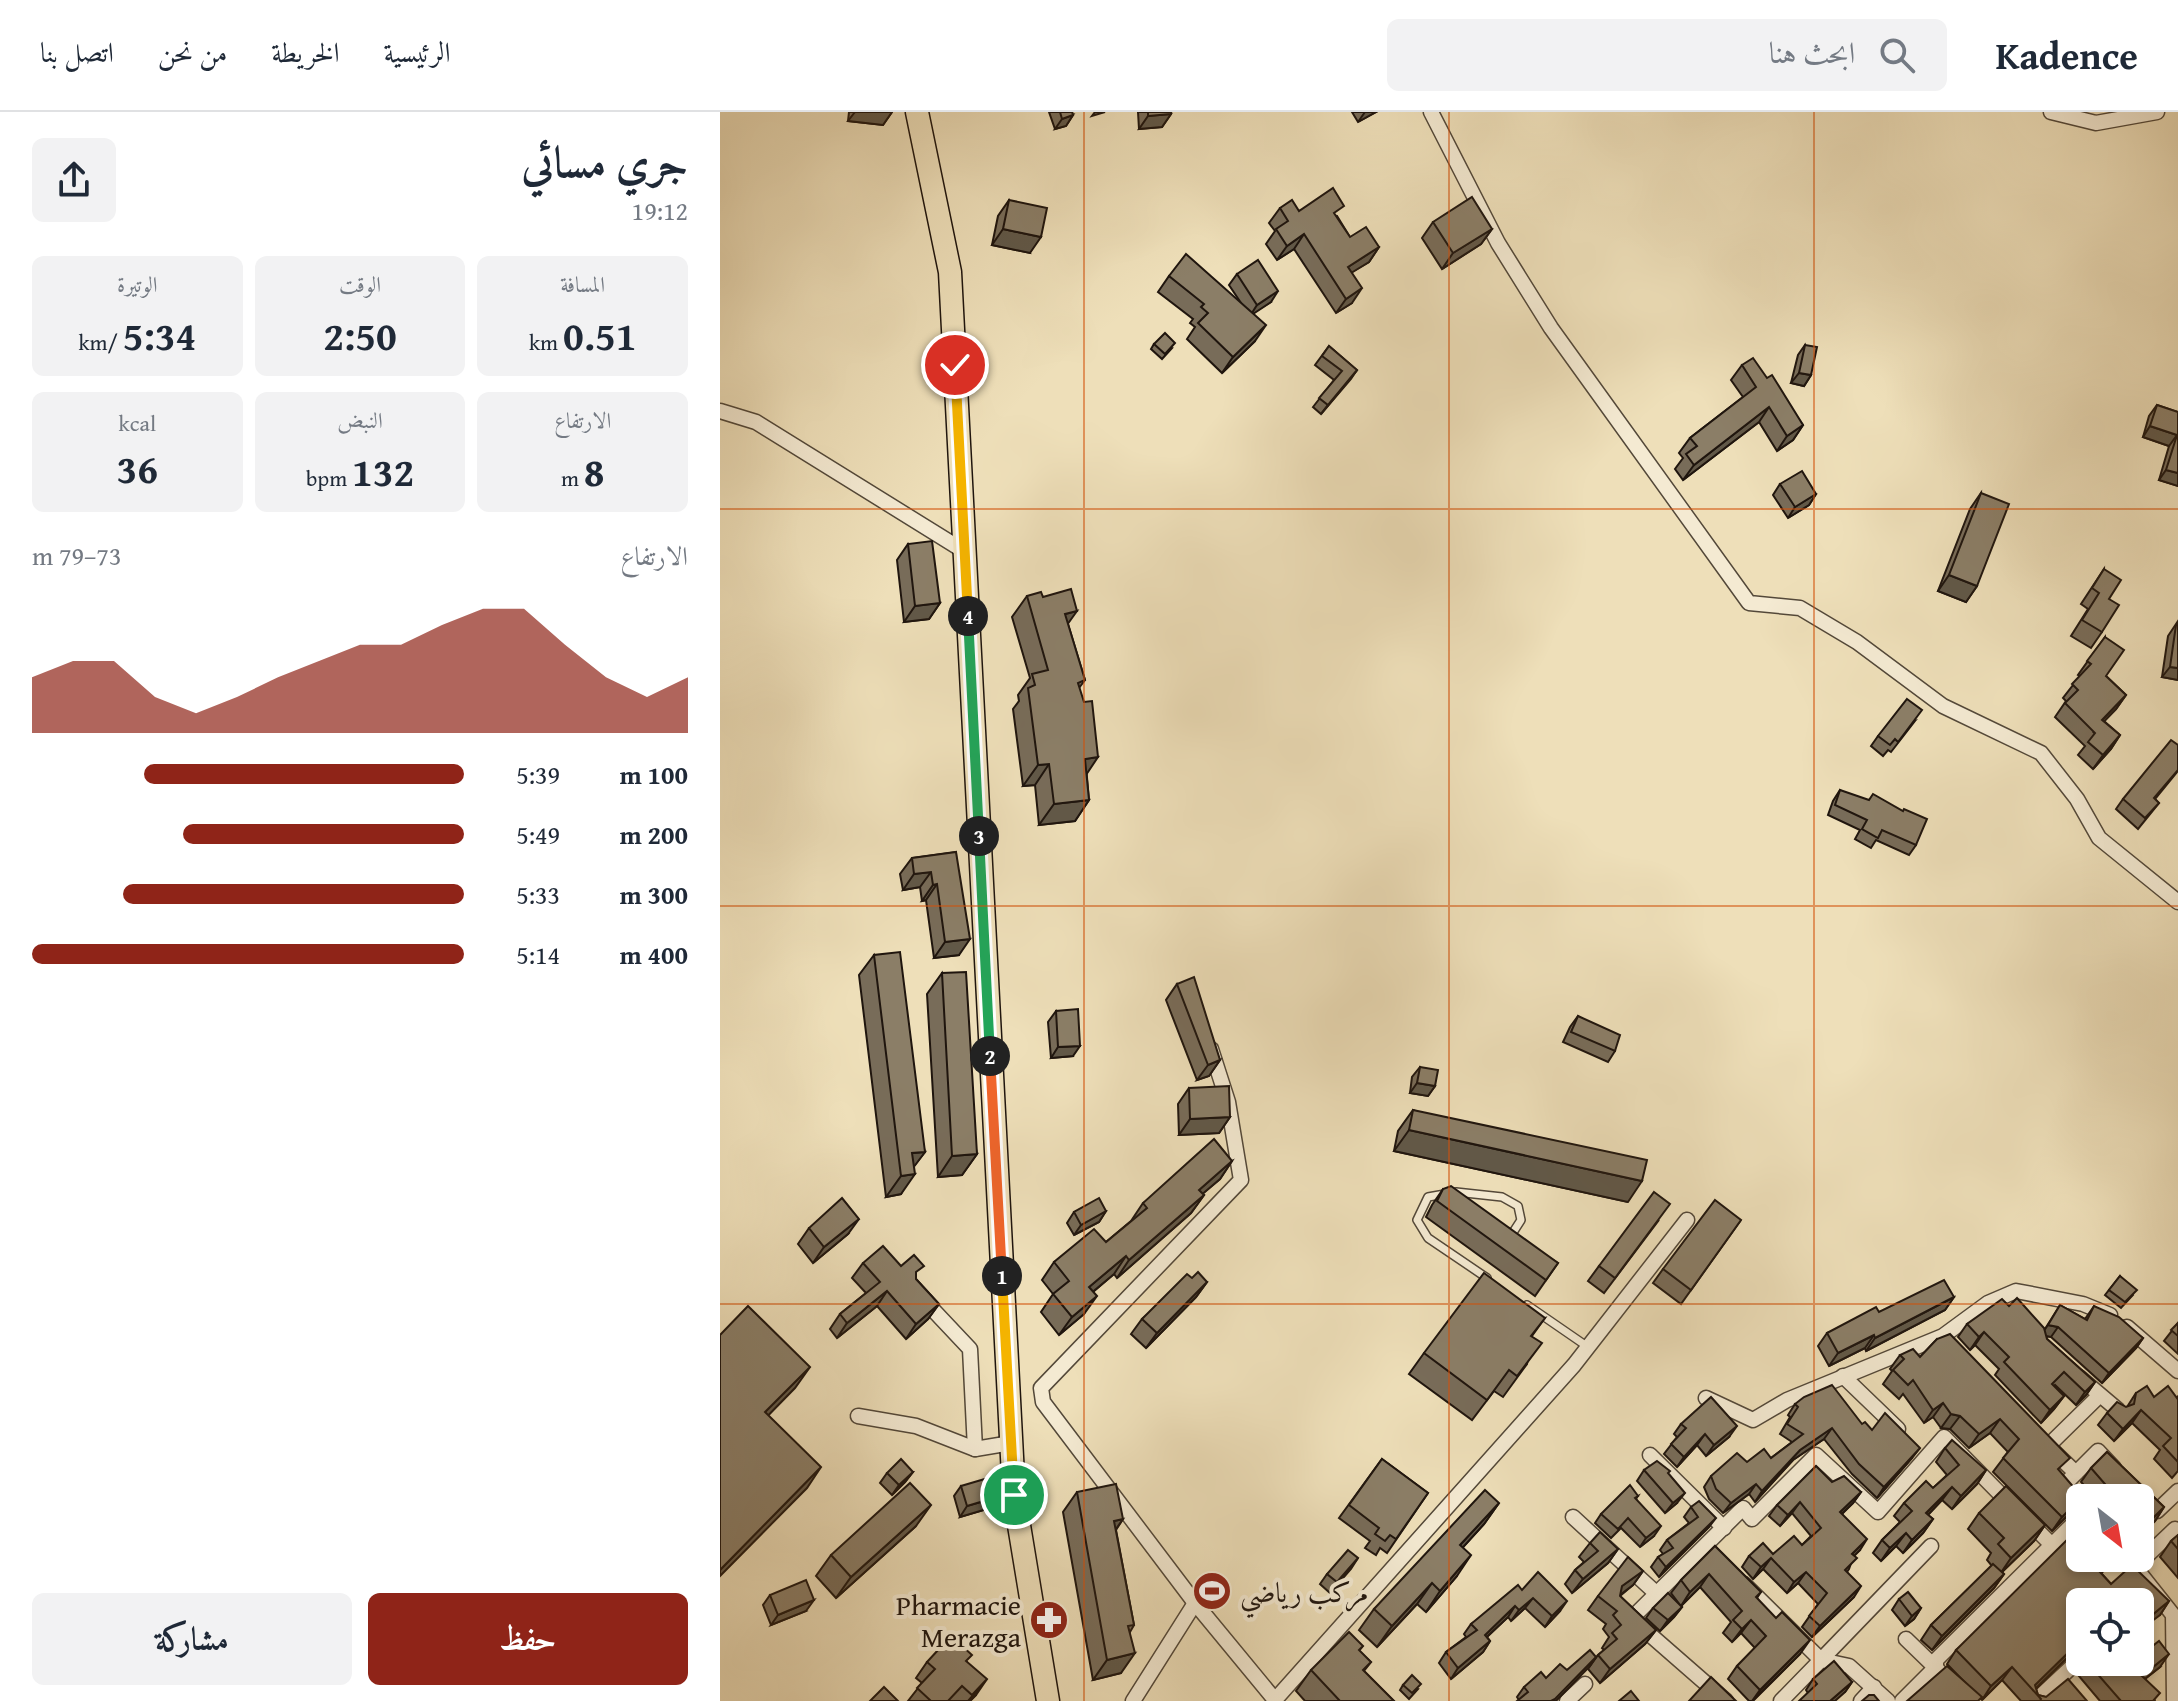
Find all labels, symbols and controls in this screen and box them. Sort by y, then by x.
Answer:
search box [1387,19,1947,91]
text: Kadence [1995,27,2138,83]
text: ابحث هنا [1769,30,1855,74]
text: اتصل بنا [40,31,114,72]
text: من نحن [158,31,227,72]
text: الخريطة [271,31,339,72]
text: الرئيسية [383,31,451,72]
icon: search [1875,33,1919,77]
text: جري مسائي [522,129,688,193]
button: share [32,138,116,222]
text: 19:12 [632,191,688,230]
text: الوتيرة [117,268,158,300]
text: الوقت [339,268,381,300]
text: المسافة [560,268,605,300]
text: 5:34 [123,306,196,365]
text: 2:50 [323,306,397,365]
text: 0.51 [563,306,636,365]
text: /km [78,326,123,358]
text: km [529,326,563,358]
pin [921,331,989,399]
icon: check [933,343,977,387]
text: النبض [337,404,383,436]
text: الارتفاع [554,404,611,436]
text: kcal [119,407,156,439]
text: 36 [117,439,158,498]
text: 132 [352,442,414,501]
text: 8 [584,442,604,501]
text: bpm [306,462,352,494]
text: m [561,462,584,494]
text: 73–79 m [32,536,121,575]
text: الارتفاع [621,536,688,575]
pin: 4 [948,596,988,636]
text: 4 [962,600,974,632]
text: 5:39 [516,755,560,794]
text: 100 m [620,755,688,794]
text: 5:49 [516,815,560,854]
text: 200 m [620,815,688,854]
pin: 3 [959,816,999,856]
text: 3 [973,820,985,852]
text: 5:33 [516,875,560,914]
text: 300 m [620,875,688,914]
text: 5:14 [516,935,560,974]
text: 400 m [620,935,688,974]
pin: 2 [970,1036,1010,1076]
text: 2 [984,1040,996,1072]
pin: 1 [982,1256,1022,1296]
text: 1 [996,1260,1008,1292]
pin [980,1461,1048,1529]
icon: arrive [992,1473,1036,1517]
north arrow [2066,1484,2154,1572]
map controls [2066,1484,2154,1676]
sports icon: مركب رياضي [1191,1570,1233,1612]
place label: مركب رياضي [1240,1571,1369,1619]
place label: Pharmacie Merazga [896,1584,1022,1657]
button: locate [2066,1588,2154,1676]
button: مشاركة [32,1593,352,1685]
button: حفظ [368,1593,688,1685]
pharmacy icon: Pharmacie Merazga [1028,1599,1070,1641]

